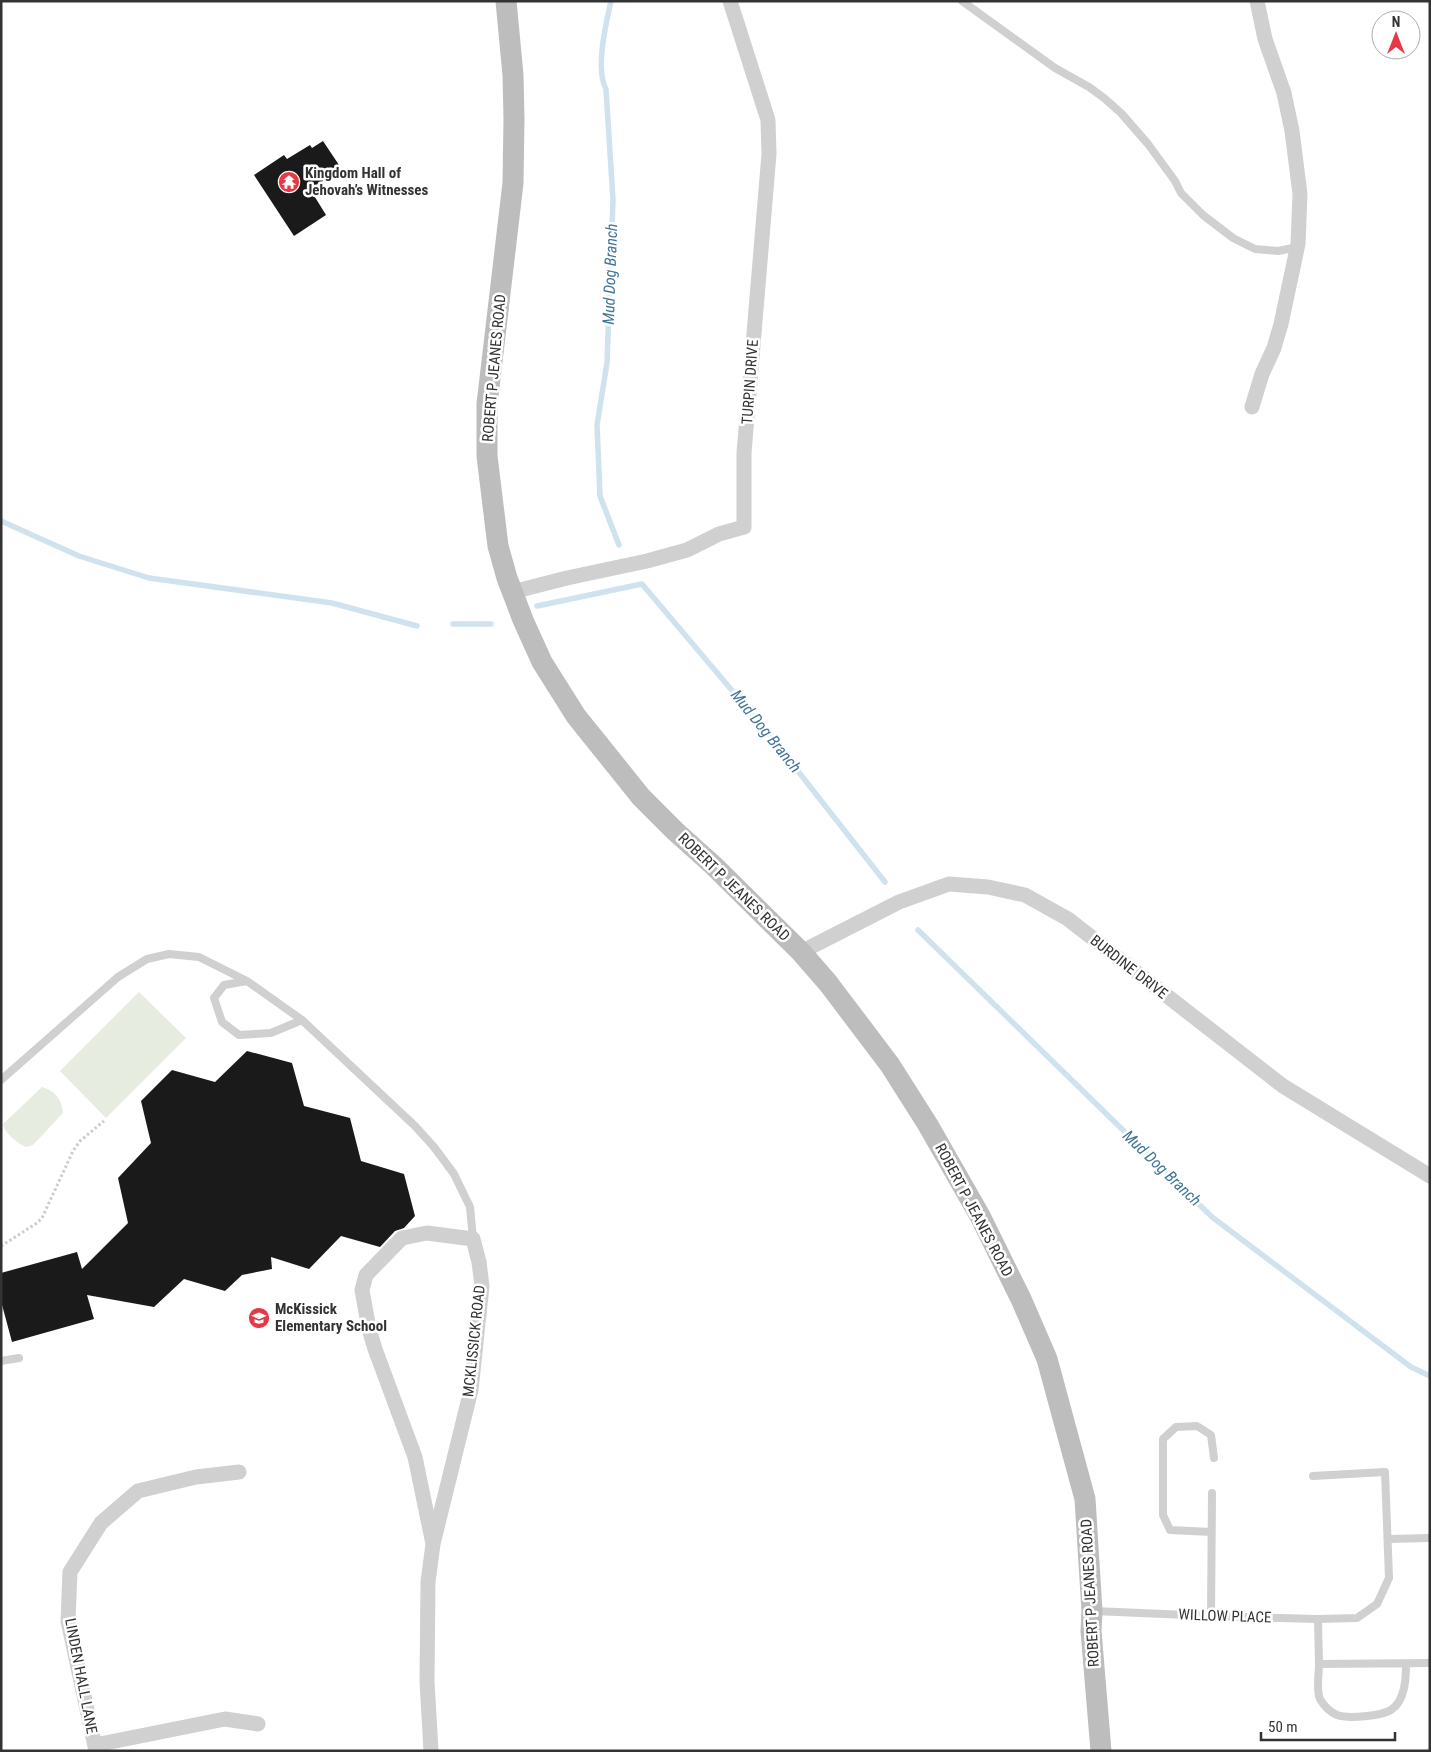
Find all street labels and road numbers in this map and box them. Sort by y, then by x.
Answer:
street label: ROBERT P JEANES ROAD [479,293,509,443]
street label: TURPIN DRIVE [738,339,762,425]
street label: ROBERT P JEANES ROAD [674,829,794,945]
street label: BURDINE DRIVE [1087,931,1171,1003]
street label: ROBERT P JEANES ROAD [931,1140,1017,1280]
street label: MCKLISSICK ROAD [459,1284,489,1398]
street label: ROBERT P JEANES ROAD [1077,1519,1103,1667]
street label: WILLOW PLACE [1178,1605,1272,1627]
street label: LINDEN HALL LANE [61,1617,101,1735]

